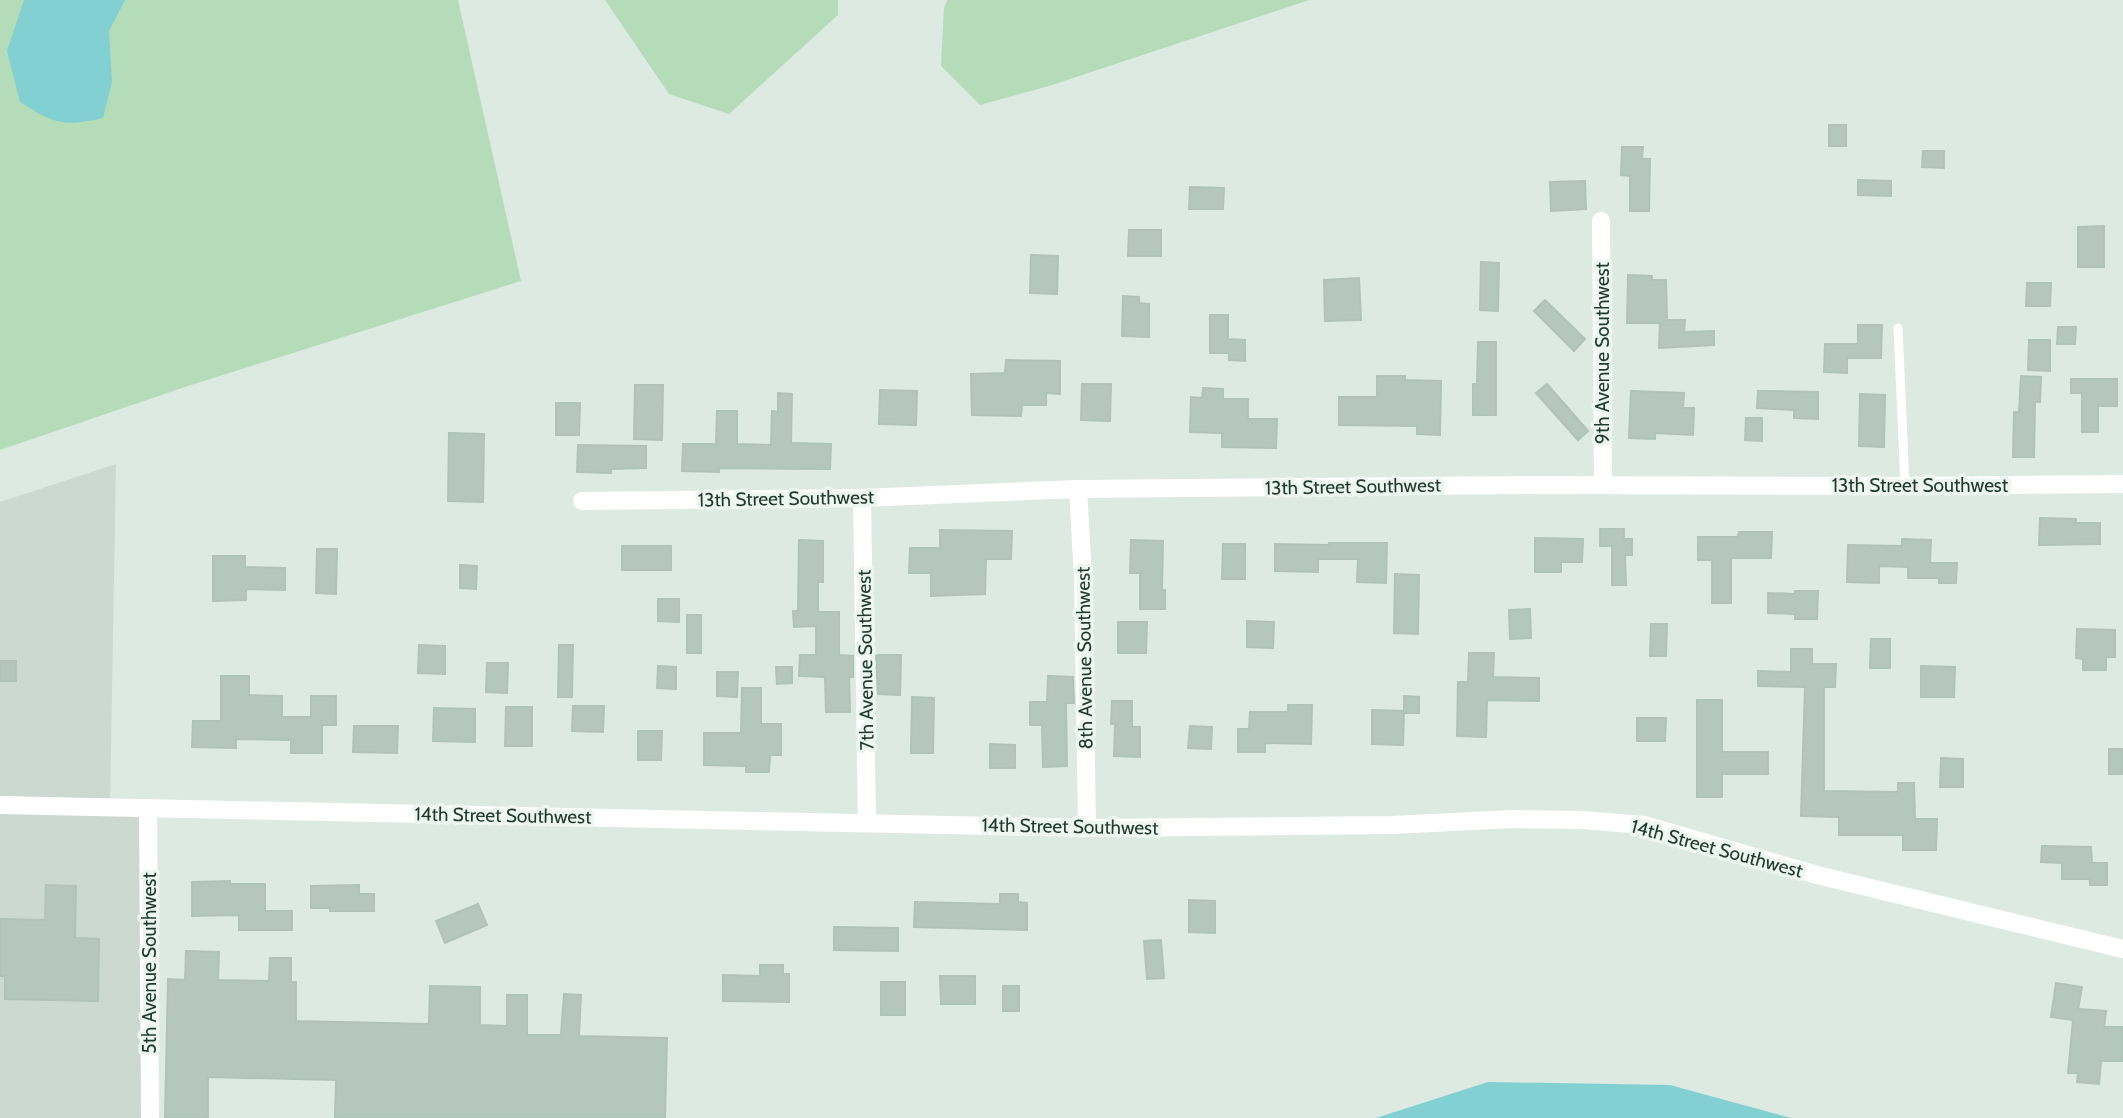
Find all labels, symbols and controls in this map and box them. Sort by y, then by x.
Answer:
street label: 9th Avenue Southwest [1591,261,1614,444]
street label: 13th Street Southwest [1265,473,1442,500]
street label: 13th Street Southwest [1832,474,2009,497]
street label: 13th Street Southwest [698,485,875,512]
street label: 8th Avenue Southwest [1071,566,1098,750]
street label: 7th Avenue Southwest [852,569,879,751]
street label: 14th Street Southwest [414,802,592,829]
street label: 14th Street Southwest [981,813,1159,840]
street label: 14th Street Southwest [1628,814,1806,883]
street label: 5th Avenue Southwest [138,872,161,1054]

